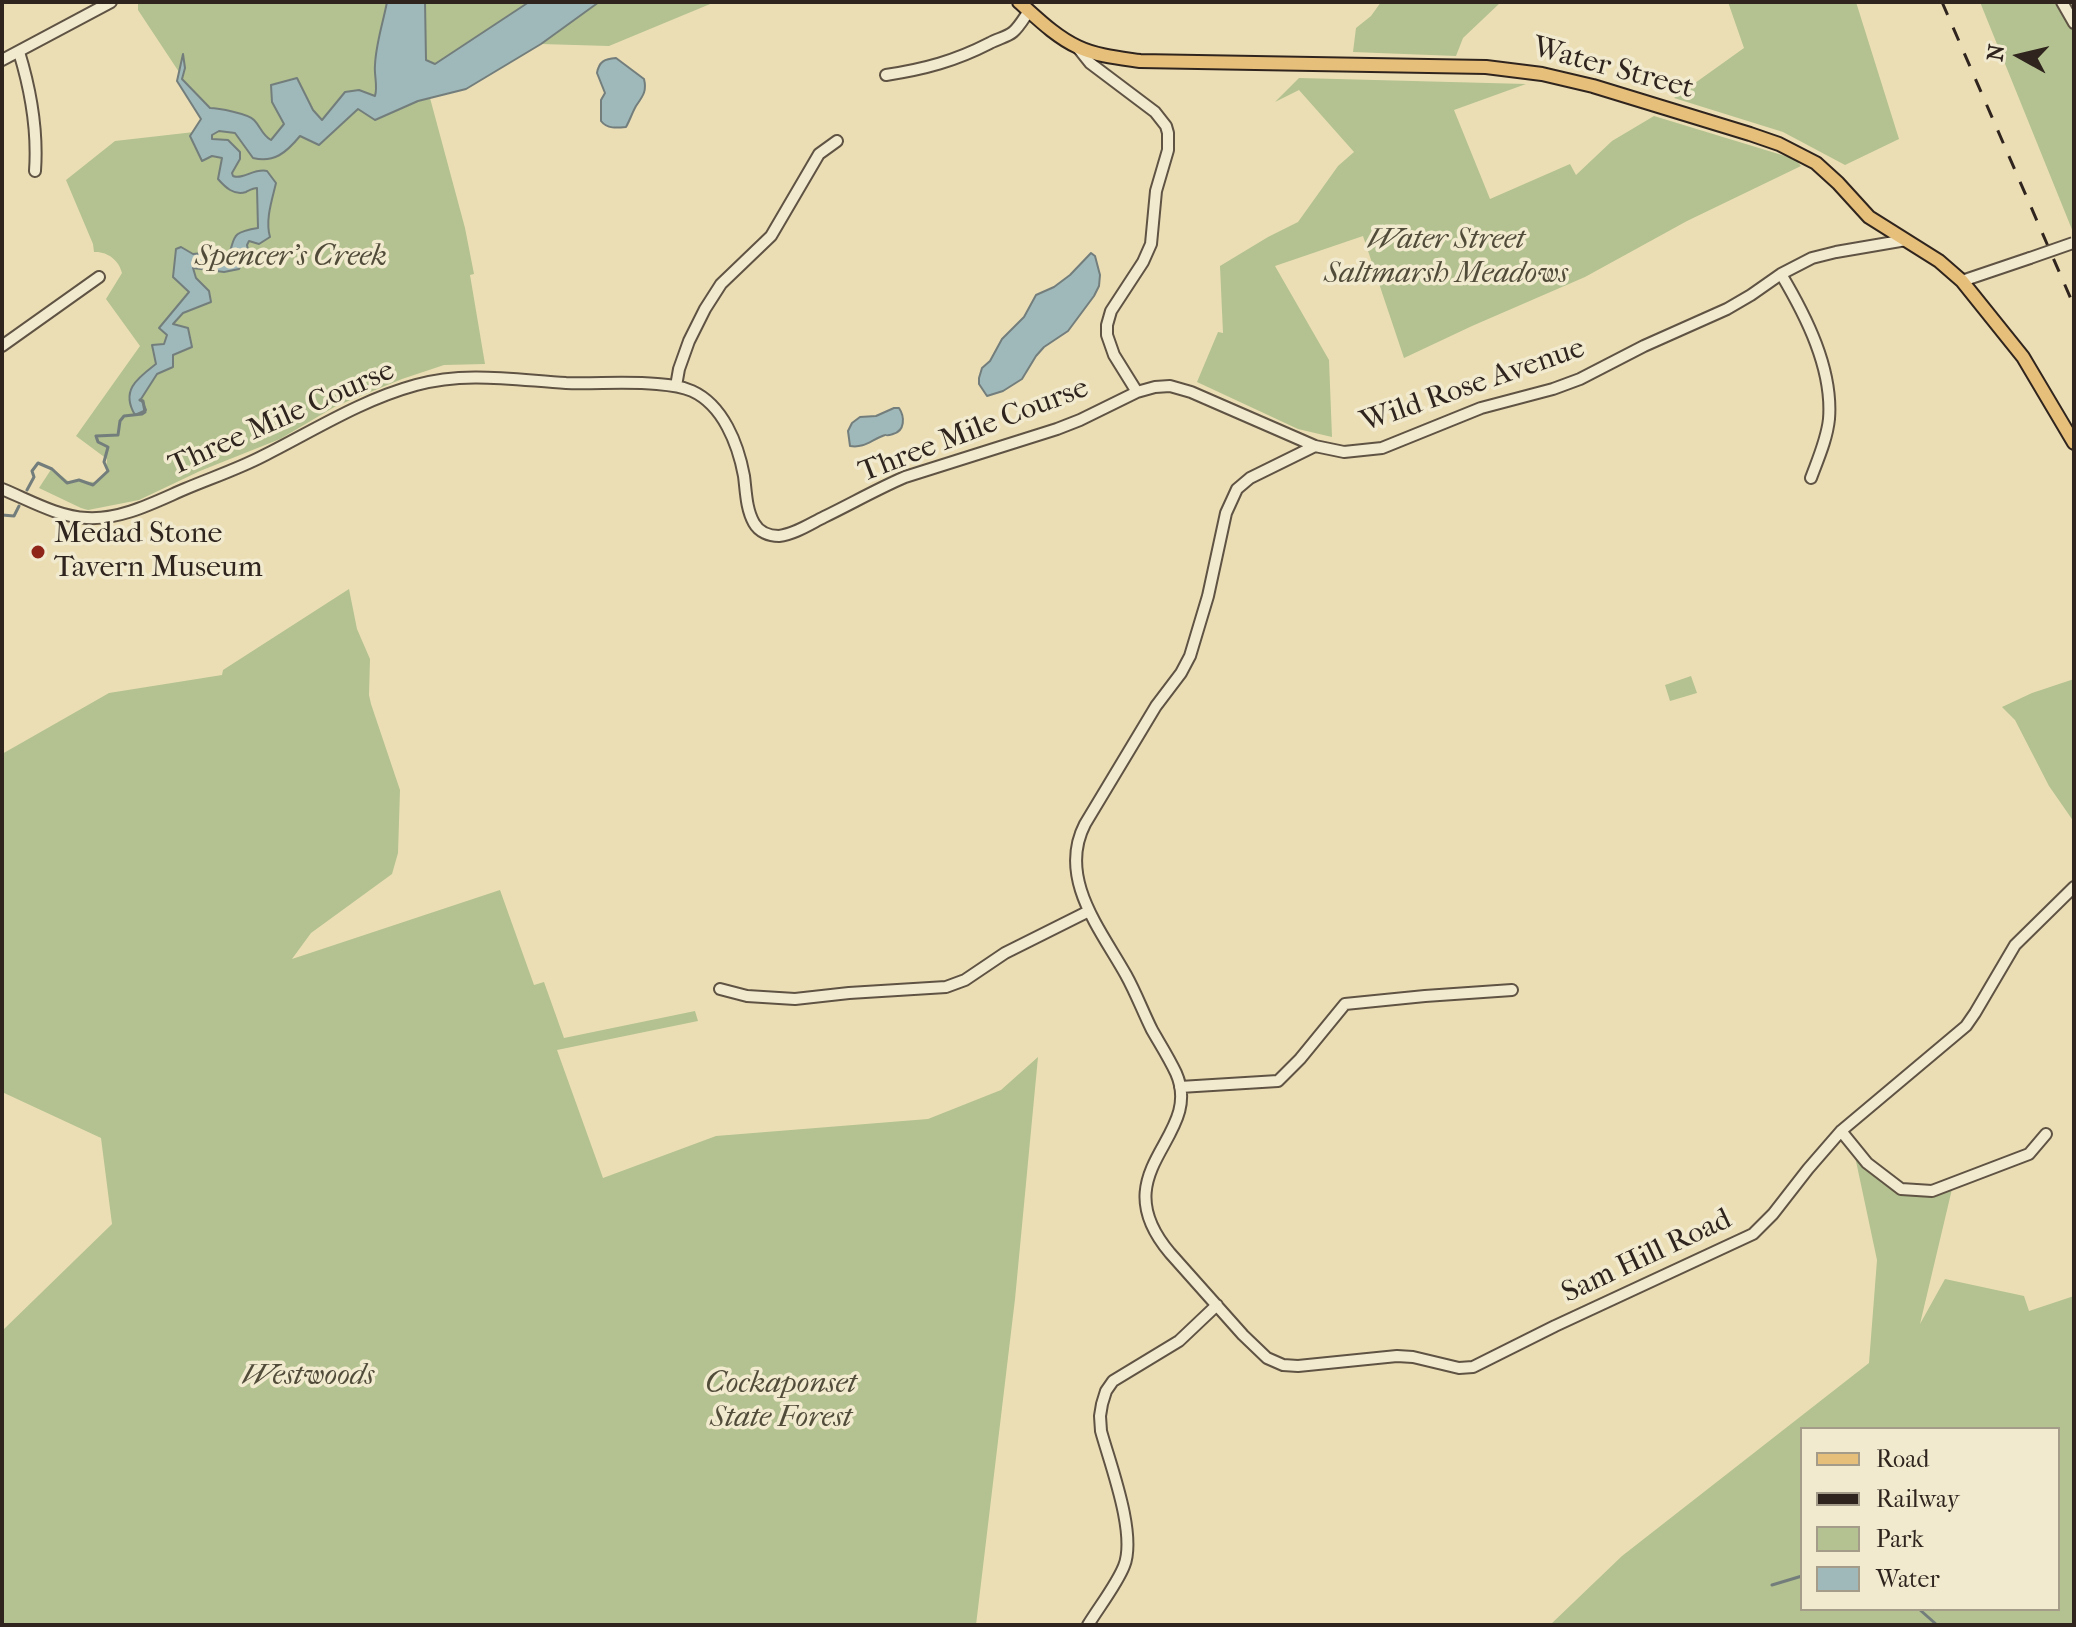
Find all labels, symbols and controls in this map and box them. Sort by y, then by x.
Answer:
north arrow [1980,16,2060,96]
street label: Water Street [1529,30,1697,108]
text: N [1982,43,2010,63]
park label: Water Street Saltmarsh Meadows [1324,223,1568,294]
park label: Spencer's Creek [195,240,387,276]
street label: Wild Rose Avenue [1356,331,1590,441]
street label: Three Mile Course [164,353,400,485]
street label: Three Mile Course [854,371,1094,491]
place label: Medad Stone Tavern Museum [54,517,263,588]
marker: Medad Stone Tavern Museum [29,543,47,561]
street label: Sam Hill Road [1556,1202,1738,1312]
park label: Westwoods [242,1359,374,1395]
park label: Cockaponset State Forest [705,1367,857,1438]
legend [1800,1427,2060,1611]
text: Road [1876,1445,1929,1473]
text: Railway [1876,1485,1959,1513]
text: Park [1876,1525,1924,1553]
text: Water [1876,1565,1940,1593]

